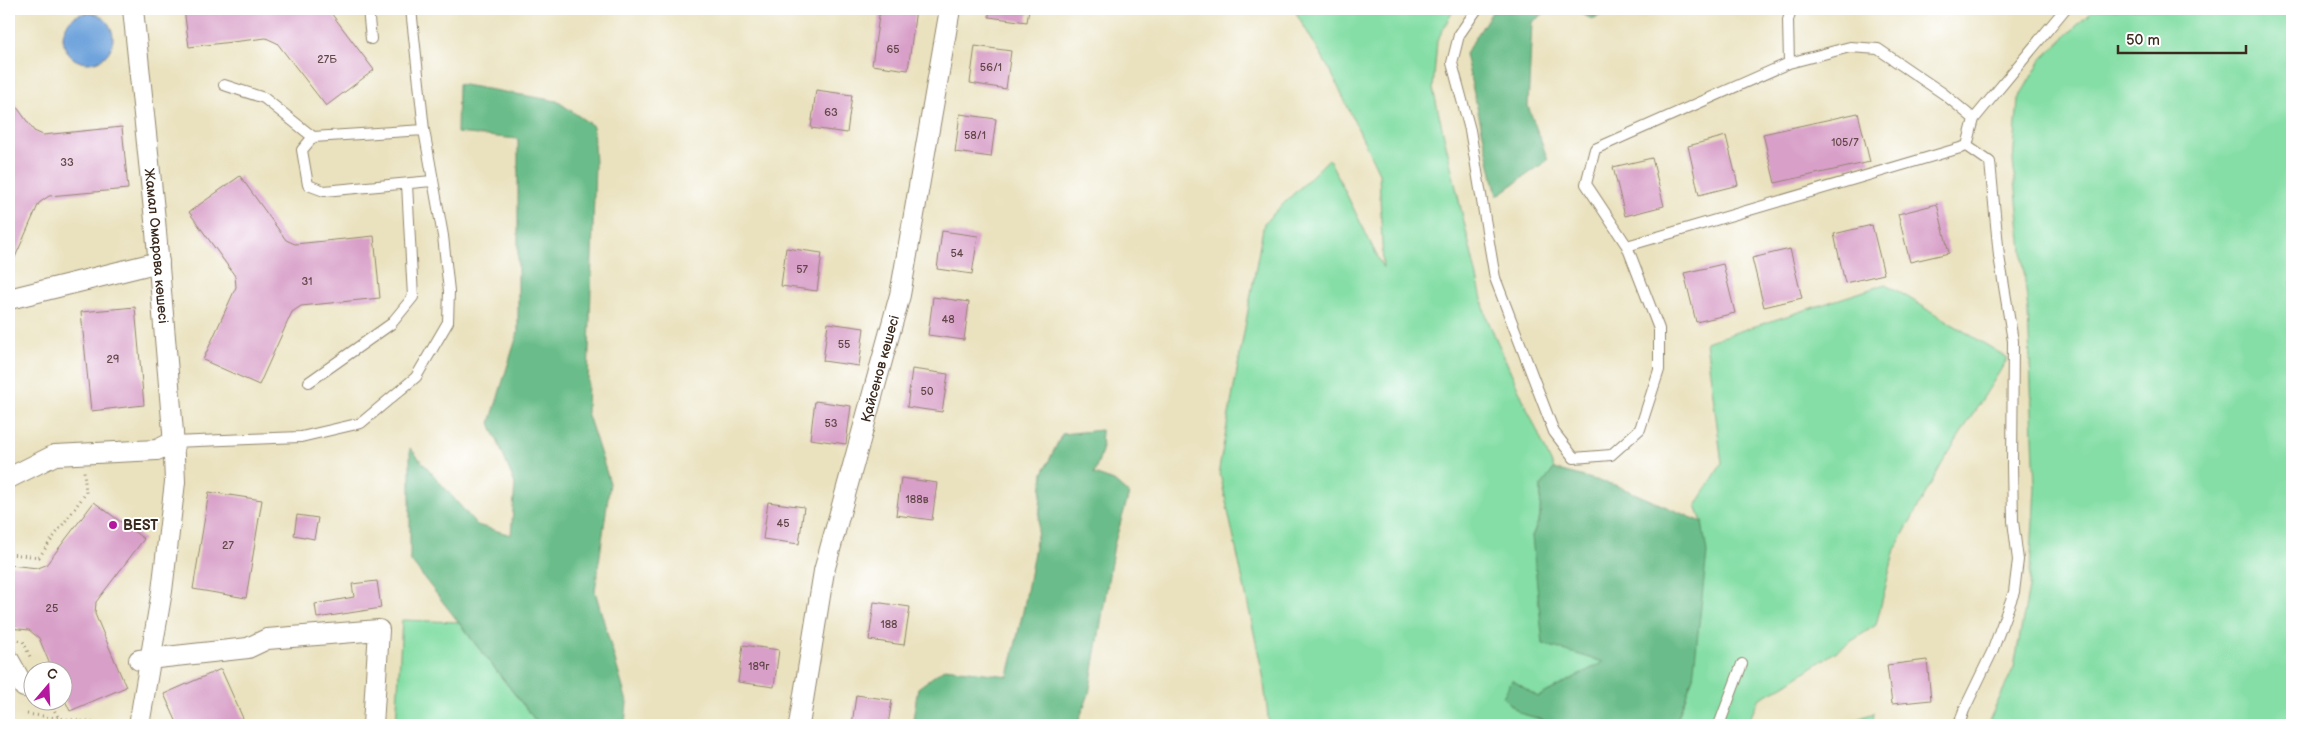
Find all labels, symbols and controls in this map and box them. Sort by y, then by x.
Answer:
scale bar [2118,22,2246,54]
text: 50 m [2126,31,2160,50]
house number: 65 [886,43,900,56]
house number: 27Б [317,53,337,66]
house number: 56/1 [980,61,1002,74]
house number: 63 [824,106,838,119]
house number: 58/1 [964,129,986,142]
house number: 105/7 [1831,136,1859,149]
house number: 33 [60,156,74,169]
street label: Жамал Омарова көшесі [141,167,172,324]
house number: 54 [950,247,964,260]
house number: 57 [796,263,808,276]
house number: 31 [301,275,313,288]
street label: Қайсенов көшесі [857,313,903,424]
house number: 48 [941,313,955,326]
house number: 55 [838,338,850,351]
house number: 29 [107,353,119,366]
house number: 50 [921,385,934,398]
house number: 53 [824,417,838,430]
house number: 188в [906,493,929,506]
place label: BEST [123,517,158,534]
house number: 45 [776,517,790,530]
marker: BEST [107,519,119,531]
house number: 27 [222,539,235,552]
house number: 25 [46,602,58,615]
house number: 188 [880,618,898,631]
house number: 189г [748,660,770,673]
north arrow [22,662,72,712]
text: С [45,665,60,684]

